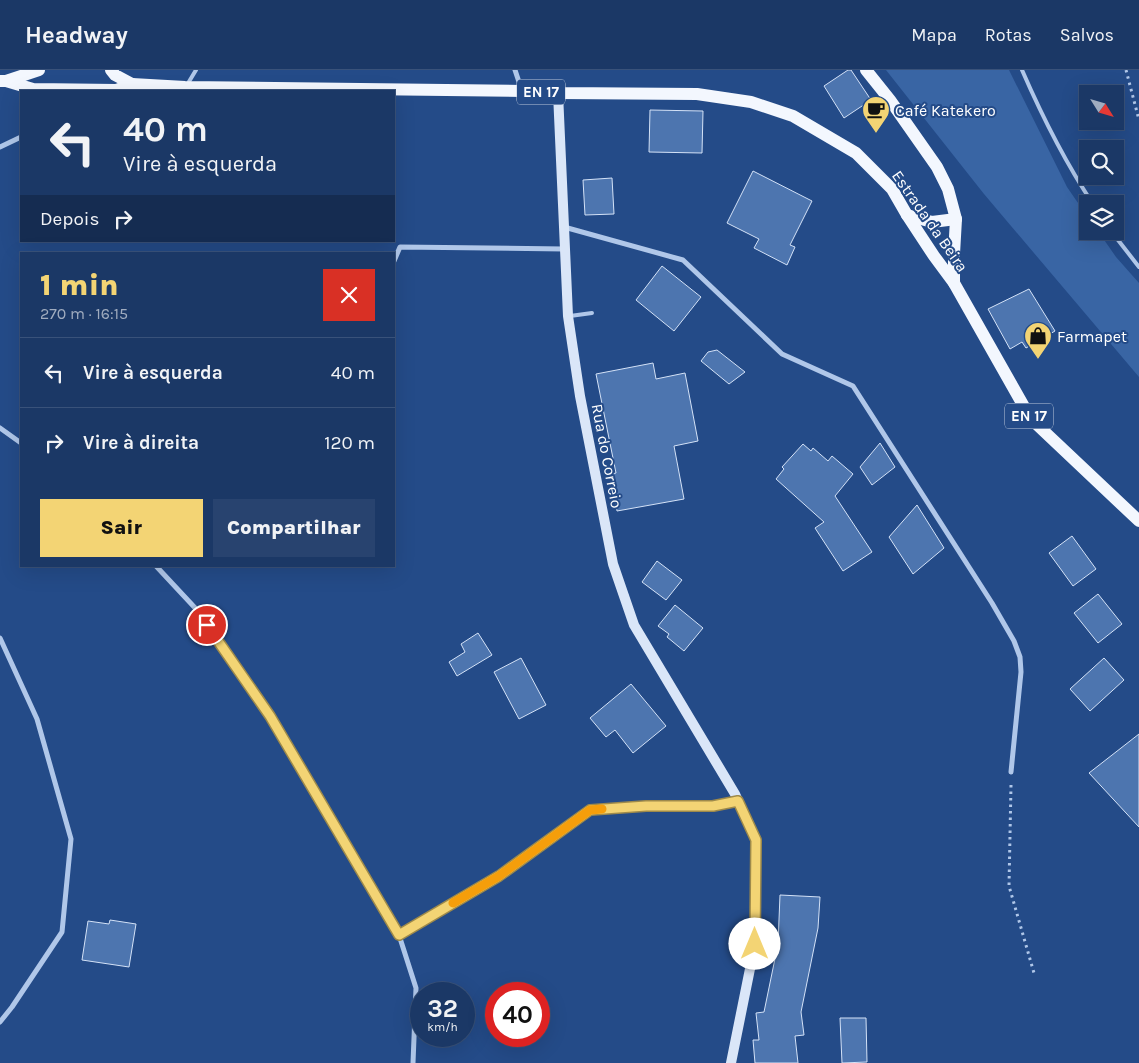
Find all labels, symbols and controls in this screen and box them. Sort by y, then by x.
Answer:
text: Headway [25,21,128,49]
text: Mapa [911,24,957,46]
text: Rotas [985,24,1032,46]
text: Salvos [1060,24,1114,46]
road number: EN 17 [517,80,565,104]
north arrow [1079,85,1124,130]
map controls [1079,85,1124,240]
cafe icon: Café Katekero [861,95,891,134]
place label: Café Katekero [895,101,996,120]
text: 40 m [123,109,208,150]
icon: left [40,110,105,175]
button: search [1079,140,1124,185]
text: Vire à esquerda [123,151,277,177]
street label: Estrada da Beira [888,167,972,275]
button: layers [1079,195,1124,240]
icon: right [109,205,137,233]
text: Depois [40,208,99,230]
text: 1 min [40,267,119,303]
button: close [323,269,375,321]
text: 270 m · 16:15 [40,304,128,323]
shop icon: Farmapet [1023,321,1053,360]
place label: Farmapet [1057,327,1127,346]
icon: left [40,359,68,387]
text: Vire à esquerda [83,362,223,384]
text: 40 m [331,362,375,384]
street label: Rua do Correio [588,402,626,510]
road number: EN 17 [1005,404,1053,428]
icon: right [40,429,68,457]
text: Vire à direita [83,432,199,454]
text: 120 m [324,432,375,454]
button: Sair [40,499,203,557]
button: Compartilhar [213,499,375,557]
pin [186,604,228,646]
icon: arrive [193,611,221,639]
position arrow [728,917,780,969]
speed limit sign: 40 [485,982,550,1047]
text: 32 [427,994,458,1023]
text: km/h [427,1020,458,1034]

